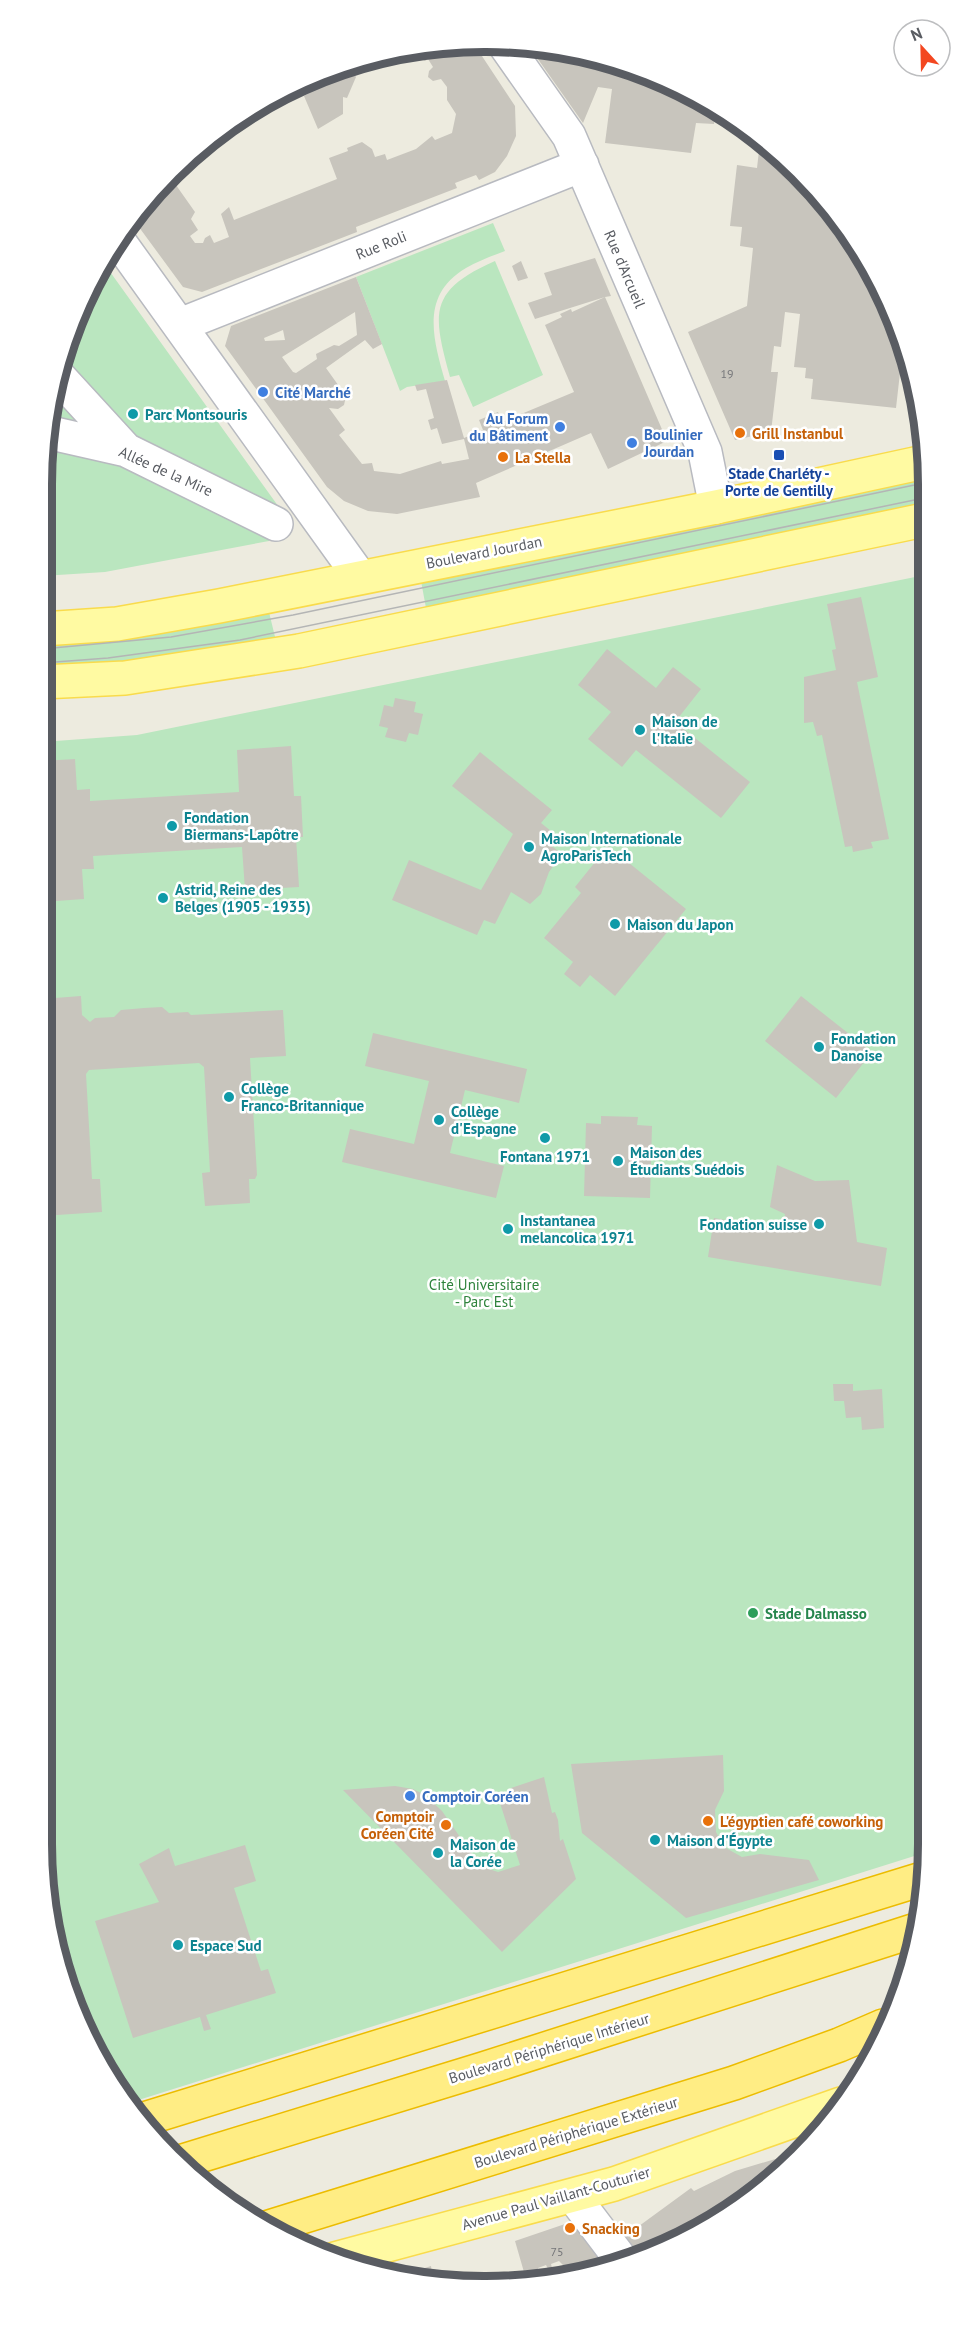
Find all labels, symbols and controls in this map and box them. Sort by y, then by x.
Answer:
north arrow [892,18,952,78]
text: N [908,23,925,45]
street label: Rue Roli [353,226,409,264]
street label: Rue d'Arcueil [600,227,650,311]
house number: 19 [720,366,734,381]
place label: Cité Marché [275,383,351,402]
marker: Cité Marché [256,385,270,399]
place label: Parc Montsouris [145,405,247,424]
marker: Parc Montsouris [126,407,140,421]
place label: Au Forum du Bâtiment [469,409,549,445]
marker: Au Forum du Bâtiment [553,420,567,434]
place label: Grill Instanbul [752,424,844,443]
place label: Boulinier Jourdan [643,425,703,461]
marker: Grill Instanbul [733,426,747,440]
marker: Boulinier Jourdan [625,436,639,450]
street label: Allée de la Mire [116,442,216,500]
place label: La Stella [515,448,571,467]
marker: Stade Charléty - Porte de Gentilly [772,448,786,462]
marker: La Stella [496,450,510,464]
place label: Stade Charléty - Porte de Gentilly [725,464,834,500]
street label: Boulevard Jourdan [424,531,544,573]
place label: Maison de l'Italie [652,712,718,748]
marker: Maison de l'Italie [633,723,647,737]
place label: Fondation Biermans-Lapôtre [184,808,299,844]
marker: Fondation Biermans-Lapôtre [165,819,179,833]
place label: Maison Internationale AgroParisTech [541,829,682,865]
marker: Maison Internationale AgroParisTech [522,840,536,854]
place label: Astrid, Reine des Belges (1905 - 1935) [175,880,311,916]
marker: Astrid, Reine des Belges (1905 - 1935) [156,891,170,905]
place label: Maison du Japon [627,915,734,934]
marker: Maison du Japon [608,917,622,931]
place label: Fondation Danoise [831,1029,896,1065]
marker: Fondation Danoise [812,1040,826,1054]
place label: Collège Franco-Britannique [241,1079,365,1115]
marker: Collège Franco-Britannique [222,1090,236,1104]
place label: Collège d'Espagne [451,1102,517,1138]
marker: Collège d'Espagne [432,1113,446,1127]
marker: Fontana 1971 [538,1131,552,1145]
place label: Maison des Étudiants Suédois [630,1143,744,1179]
place label: Fontana 1971 [500,1147,590,1166]
marker: Maison des Étudiants Suédois [611,1154,625,1168]
place label: Instantanea melancolica 1971 [520,1211,634,1247]
place label: Fondation suisse [700,1215,807,1234]
marker: Fondation suisse [812,1217,826,1231]
marker: Instantanea melancolica 1971 [501,1222,515,1236]
park label: Cité Universitaire - Parc Est [429,1275,539,1311]
place label: Stade Dalmasso [765,1604,867,1623]
marker: Stade Dalmasso [746,1606,760,1620]
place label: Comptoir Coréen [422,1787,529,1806]
marker: Comptoir Coréen [403,1789,417,1803]
place label: Comptoir Coréen Cité [361,1807,435,1843]
place label: L'égyptien café coworking [720,1812,883,1831]
marker: L'égyptien café coworking [701,1814,715,1828]
marker: Comptoir Coréen Cité [439,1818,453,1832]
place label: Maison d'Égypte [667,1831,773,1850]
marker: Maison d'Égypte [648,1833,662,1847]
place label: Maison de la Corée [450,1835,516,1871]
marker: Maison de la Corée [431,1846,445,1860]
place label: Espace Sud [190,1936,261,1955]
marker: Espace Sud [171,1938,185,1952]
street label: Boulevard Périphérique Intérieur [446,2008,652,2088]
street label: Boulevard Périphérique Extérieur [472,2092,680,2172]
street label: Avenue Paul Vaillant-Couturier [460,2162,652,2234]
place label: Snacking [582,2219,640,2238]
marker: Snacking [563,2221,577,2235]
house number: 75 [550,2244,564,2259]

